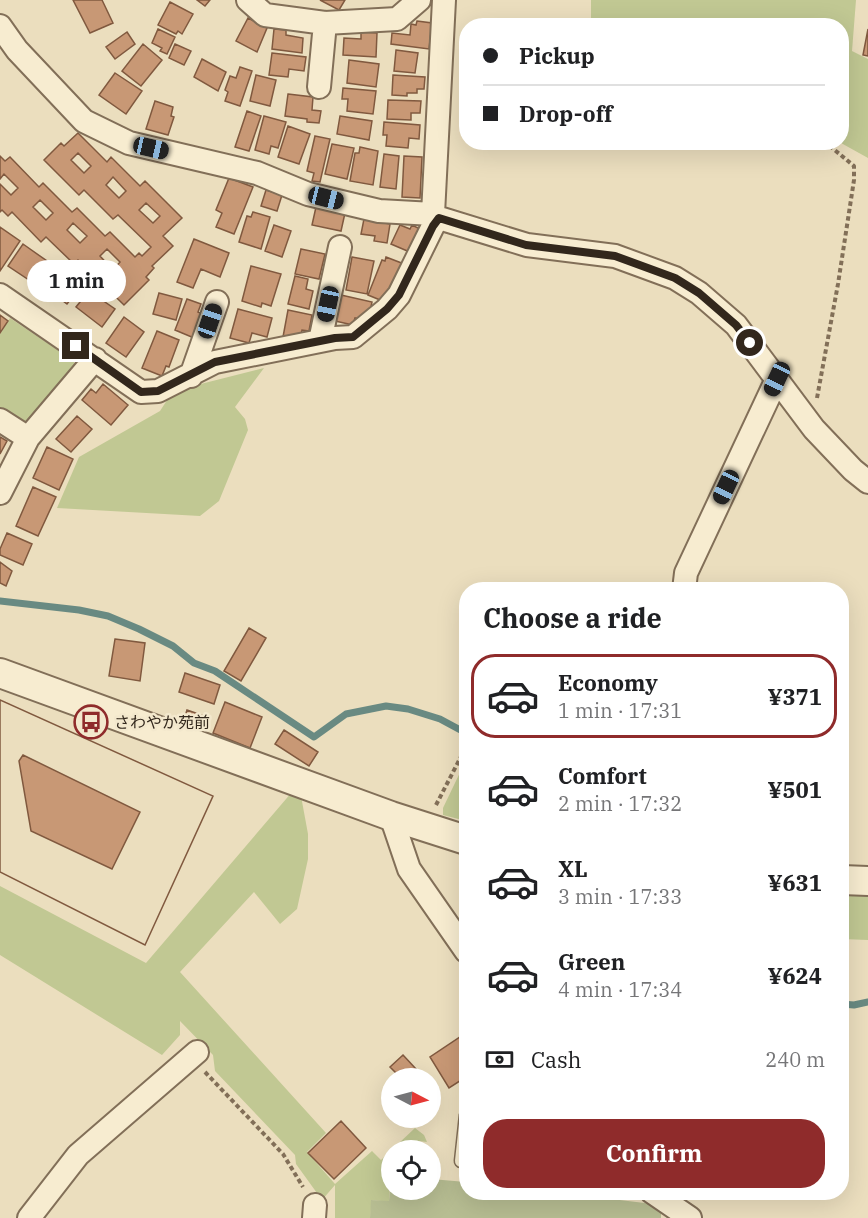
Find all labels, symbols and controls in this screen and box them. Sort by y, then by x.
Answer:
text: Pickup [519,41,595,70]
text: Drop-off [519,99,613,128]
car [131,135,171,161]
car [306,185,346,211]
callout: 1 min [26,259,125,301]
text: 1 min [49,267,105,294]
car [315,285,341,323]
car [196,301,224,341]
route start [736,329,763,356]
route end [62,332,89,359]
car [761,359,793,399]
car [710,467,742,507]
text: Choose a ride [483,600,662,635]
text: Economy [558,668,658,697]
icon: car [486,669,540,723]
text: ¥371 [767,682,822,711]
text: 1 min · 17:31 [558,697,682,724]
bus stop icon: さわやか苑前 [73,704,109,740]
place label: さわやか苑前 [114,712,210,732]
text: Comfort [558,761,647,790]
icon: car [486,762,540,816]
text: ¥501 [767,775,822,804]
text: 2 min · 17:32 [558,790,682,817]
text: XL [558,854,588,883]
icon: car [486,855,540,909]
text: ¥631 [767,868,822,897]
text: 3 min · 17:33 [558,883,682,910]
text: Green [558,947,625,976]
icon: car [486,948,540,1002]
text: ¥624 [767,961,822,990]
text: 4 min · 17:34 [558,976,682,1003]
icon: cash [483,1043,516,1076]
text: Cash [531,1045,582,1074]
text: 240 m [765,1046,825,1073]
north arrow [381,1068,441,1128]
map controls [381,1068,441,1200]
button: Confirm [483,1119,825,1188]
button: locate [381,1140,441,1200]

